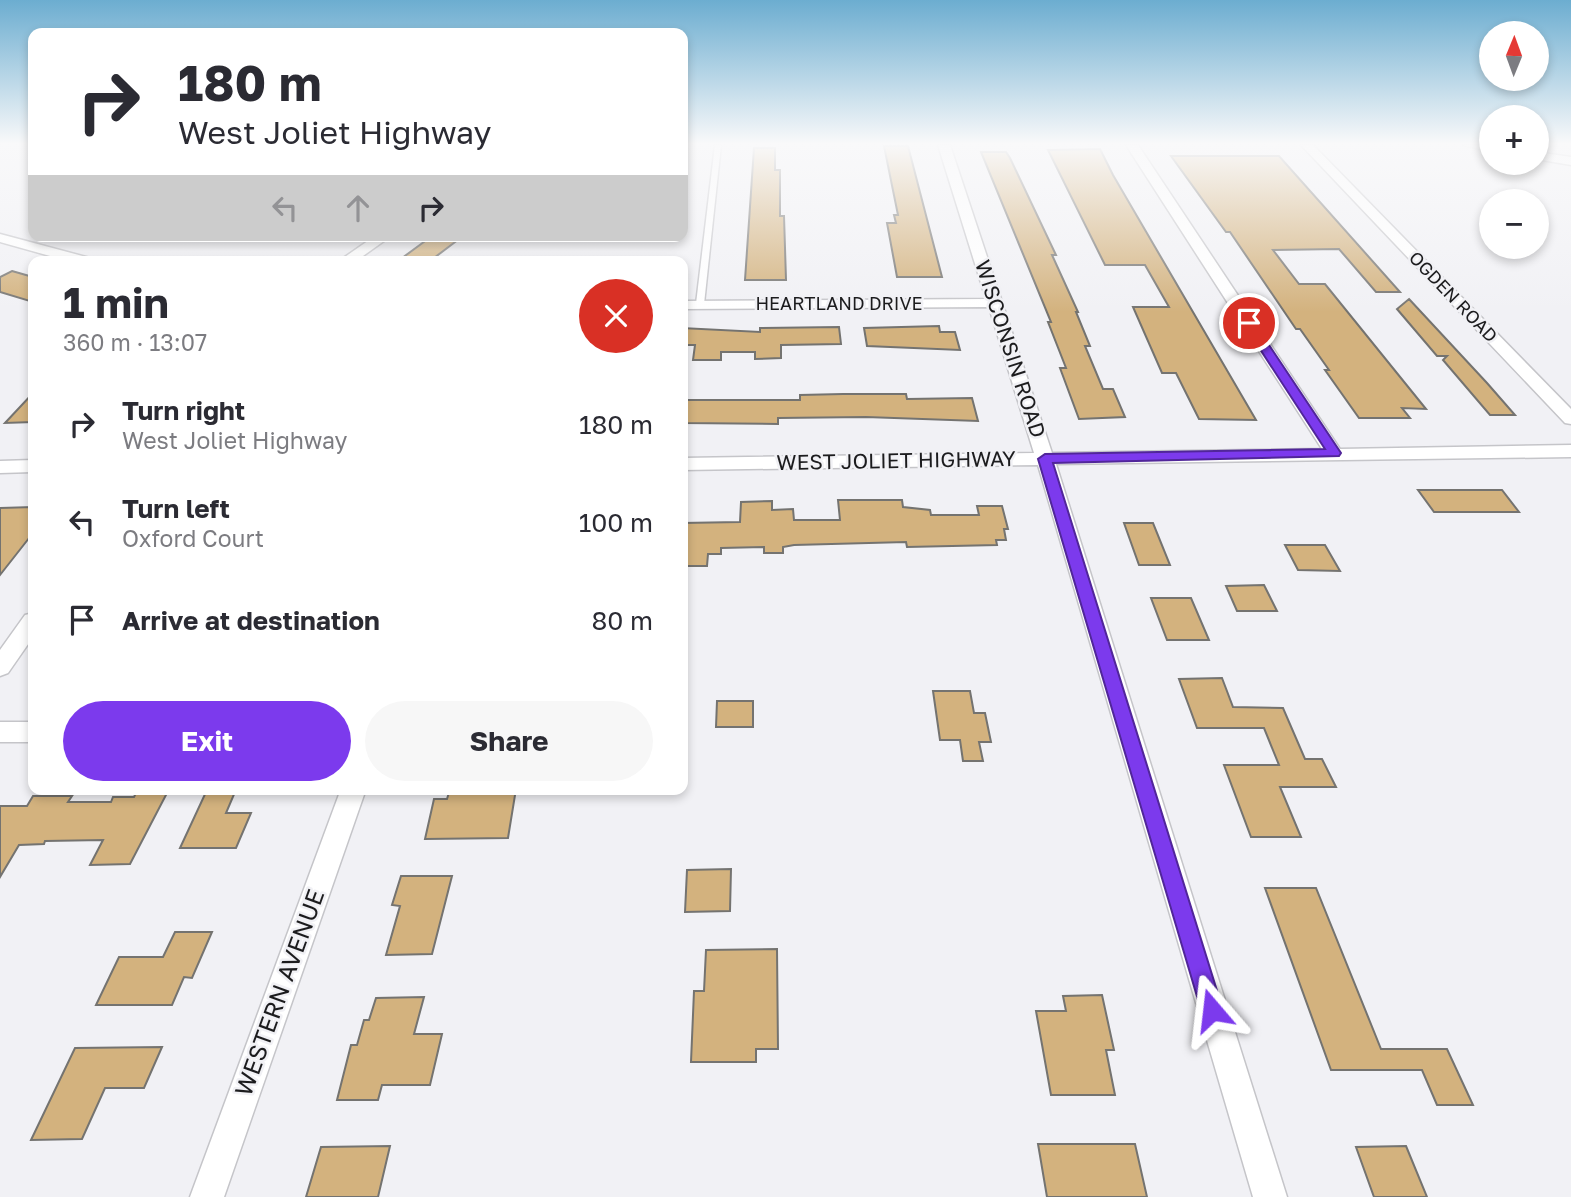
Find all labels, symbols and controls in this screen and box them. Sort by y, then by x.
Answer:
north arrow [1479,21,1549,91]
map controls [1479,21,1549,259]
text: 180 m [178,53,322,112]
icon: right [63,56,154,147]
button: + [1479,105,1549,175]
text: West Joliet Highway [178,113,491,151]
icon: left [266,189,304,227]
icon: ahead [339,189,377,227]
icon: right [412,189,450,227]
button: − [1479,189,1549,259]
street label: OGDEN ROAD [1405,246,1502,346]
street label: WISCONSIN ROAD [970,257,1052,441]
text: 1 min [63,277,169,327]
button: close [579,279,653,353]
street label: HEARTLAND DRIVE [755,292,923,314]
pin [1219,293,1279,353]
icon: arrive [1230,304,1268,342]
text: 360 m · 13:07 [63,328,207,356]
text: Turn right [122,395,245,426]
icon: right [63,405,101,443]
text: 180 m [579,409,653,440]
text: West Joliet Highway [122,426,347,454]
street label: WEST JOLIET HIGHWAY [776,445,1016,475]
text: Turn left [122,493,230,524]
icon: left [63,503,101,541]
text: 100 m [579,507,653,538]
text: Oxford Court [122,524,264,552]
icon: arrive [63,601,101,639]
text: Arrive at destination [122,605,380,636]
text: 80 m [592,605,653,636]
button: Exit [63,701,351,781]
button: Share [365,701,653,781]
street label: WESTERN AVENUE [228,885,329,1100]
position arrow [1175,973,1249,1047]

